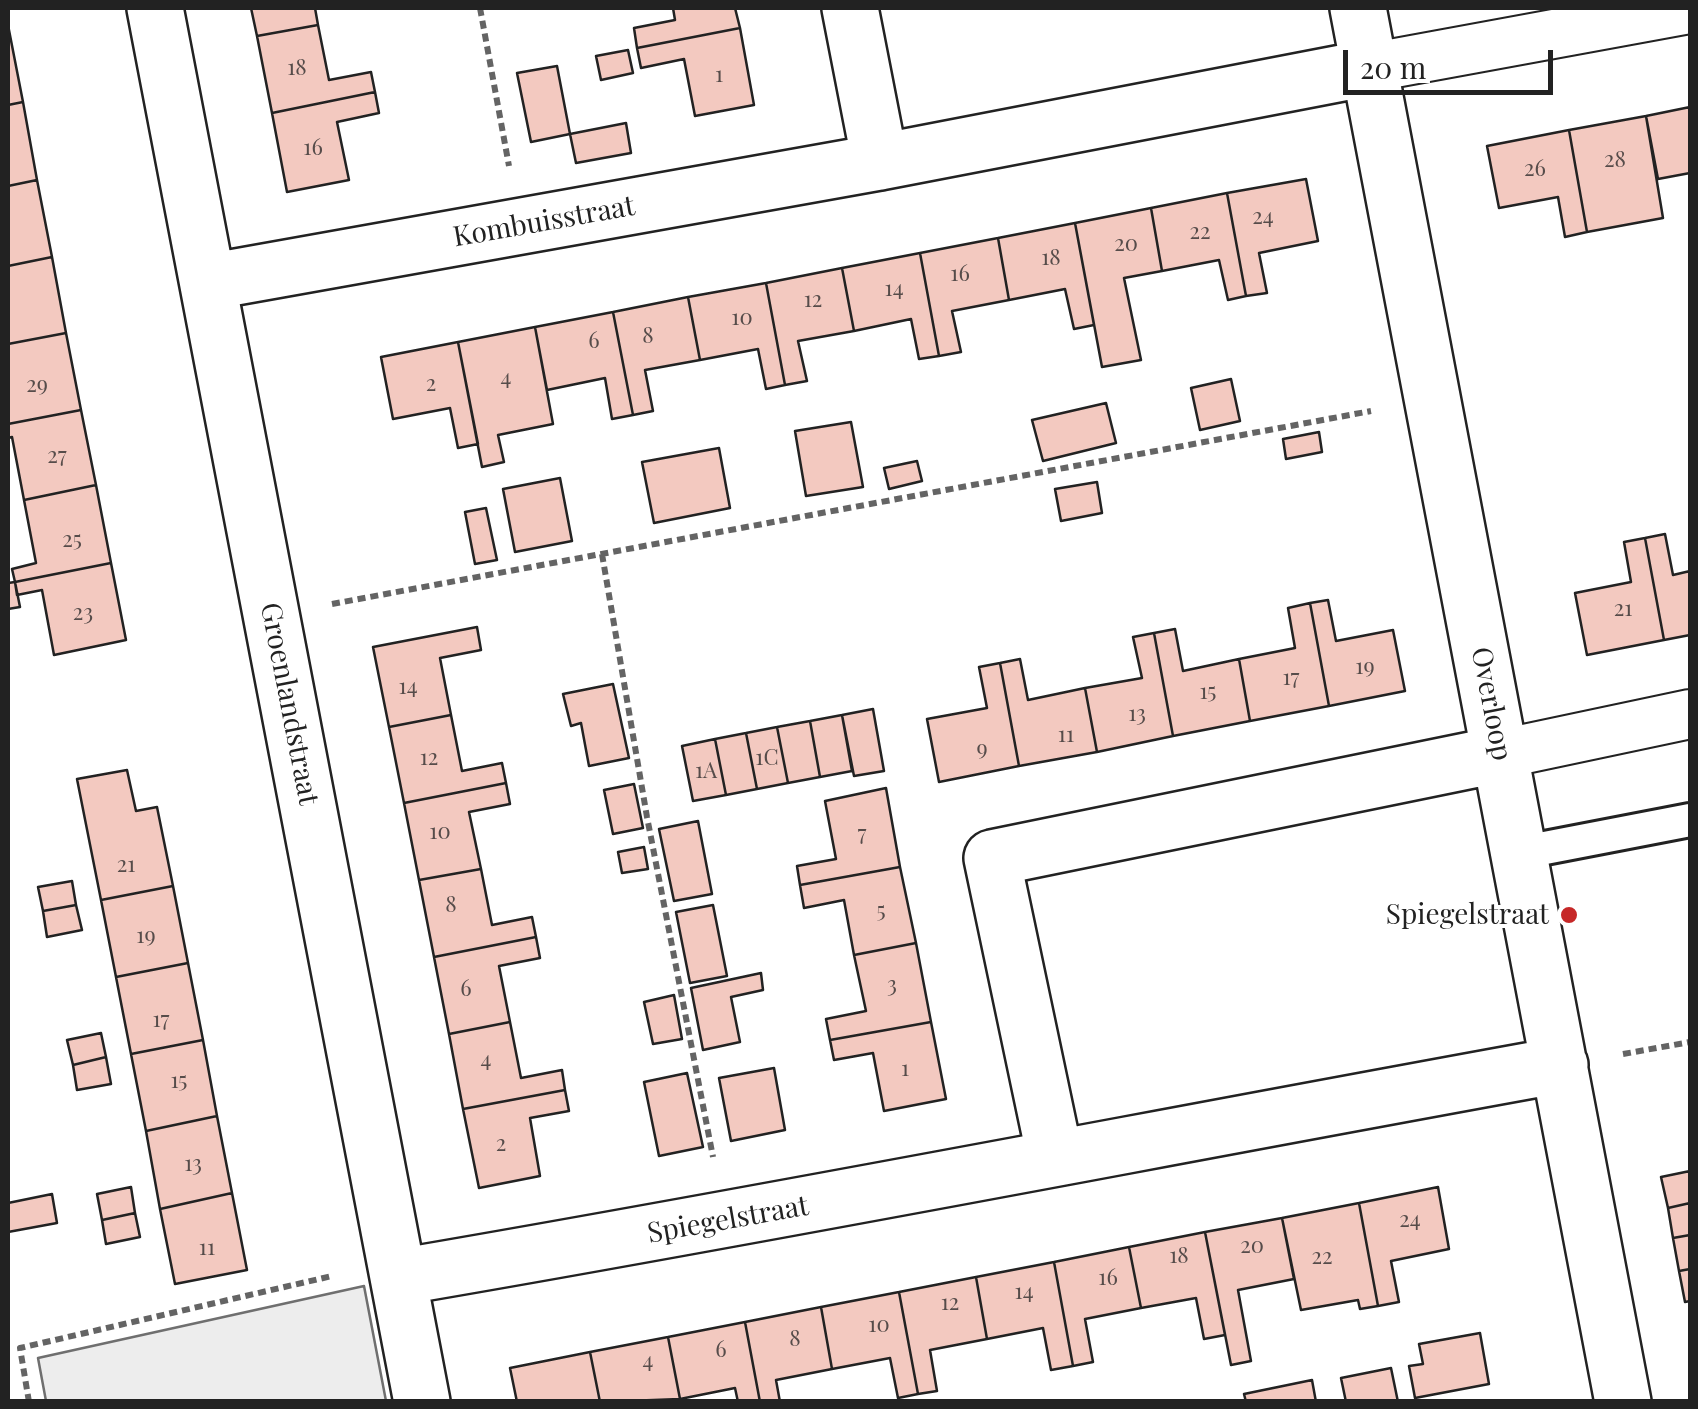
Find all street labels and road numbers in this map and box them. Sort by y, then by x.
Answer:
street label: Kombuisstraat [450,189,638,255]
street label: Groenlandstraat [253,600,325,808]
street label: Overloop [1464,644,1518,764]
street label: Spiegelstraat [645,1189,811,1251]

